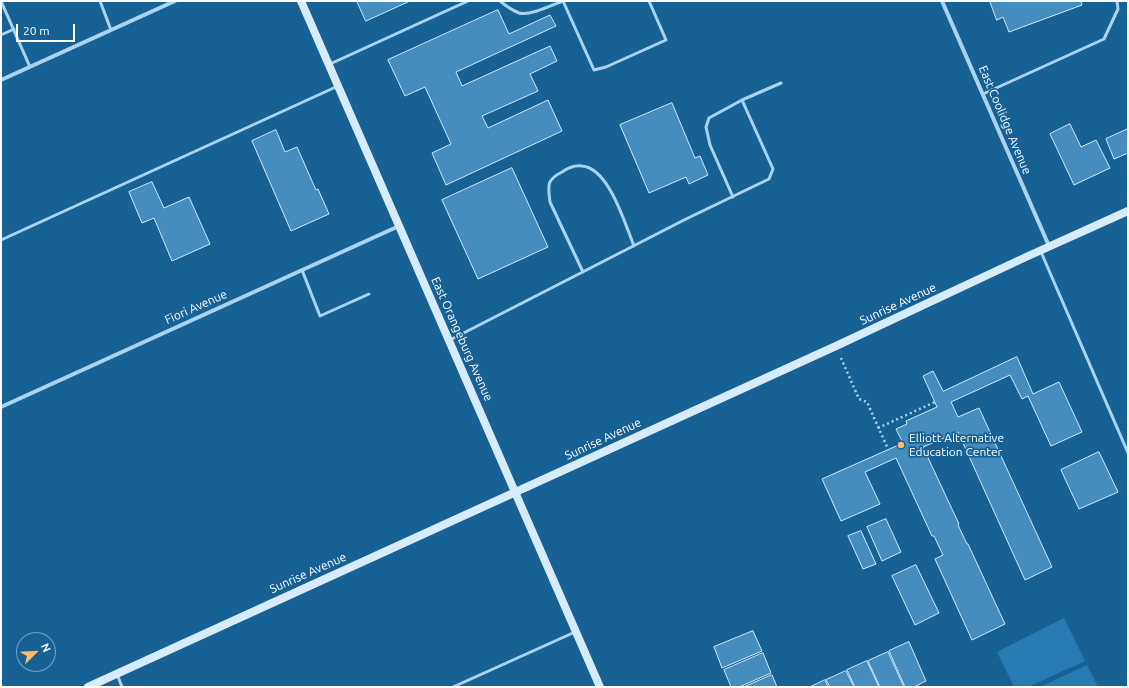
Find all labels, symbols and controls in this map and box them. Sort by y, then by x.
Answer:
scale bar [18,16,77,42]
text: 20 m [23,24,50,37]
street label: East Coolidge Avenue [976,63,1034,177]
street label: East Orangeburg Avenue [428,275,496,403]
street label: Sunrise Avenue [858,280,938,328]
street label: Fiori Avenue [163,287,229,327]
street label: Sunrise Avenue [563,415,643,463]
place label: Elliott Alternative Education Center [909,431,1004,459]
marker: Elliott Alternative Education Center [896,440,906,450]
street label: Sunrise Avenue [267,550,349,596]
north arrow [16,632,56,672]
text: N [39,641,53,654]

